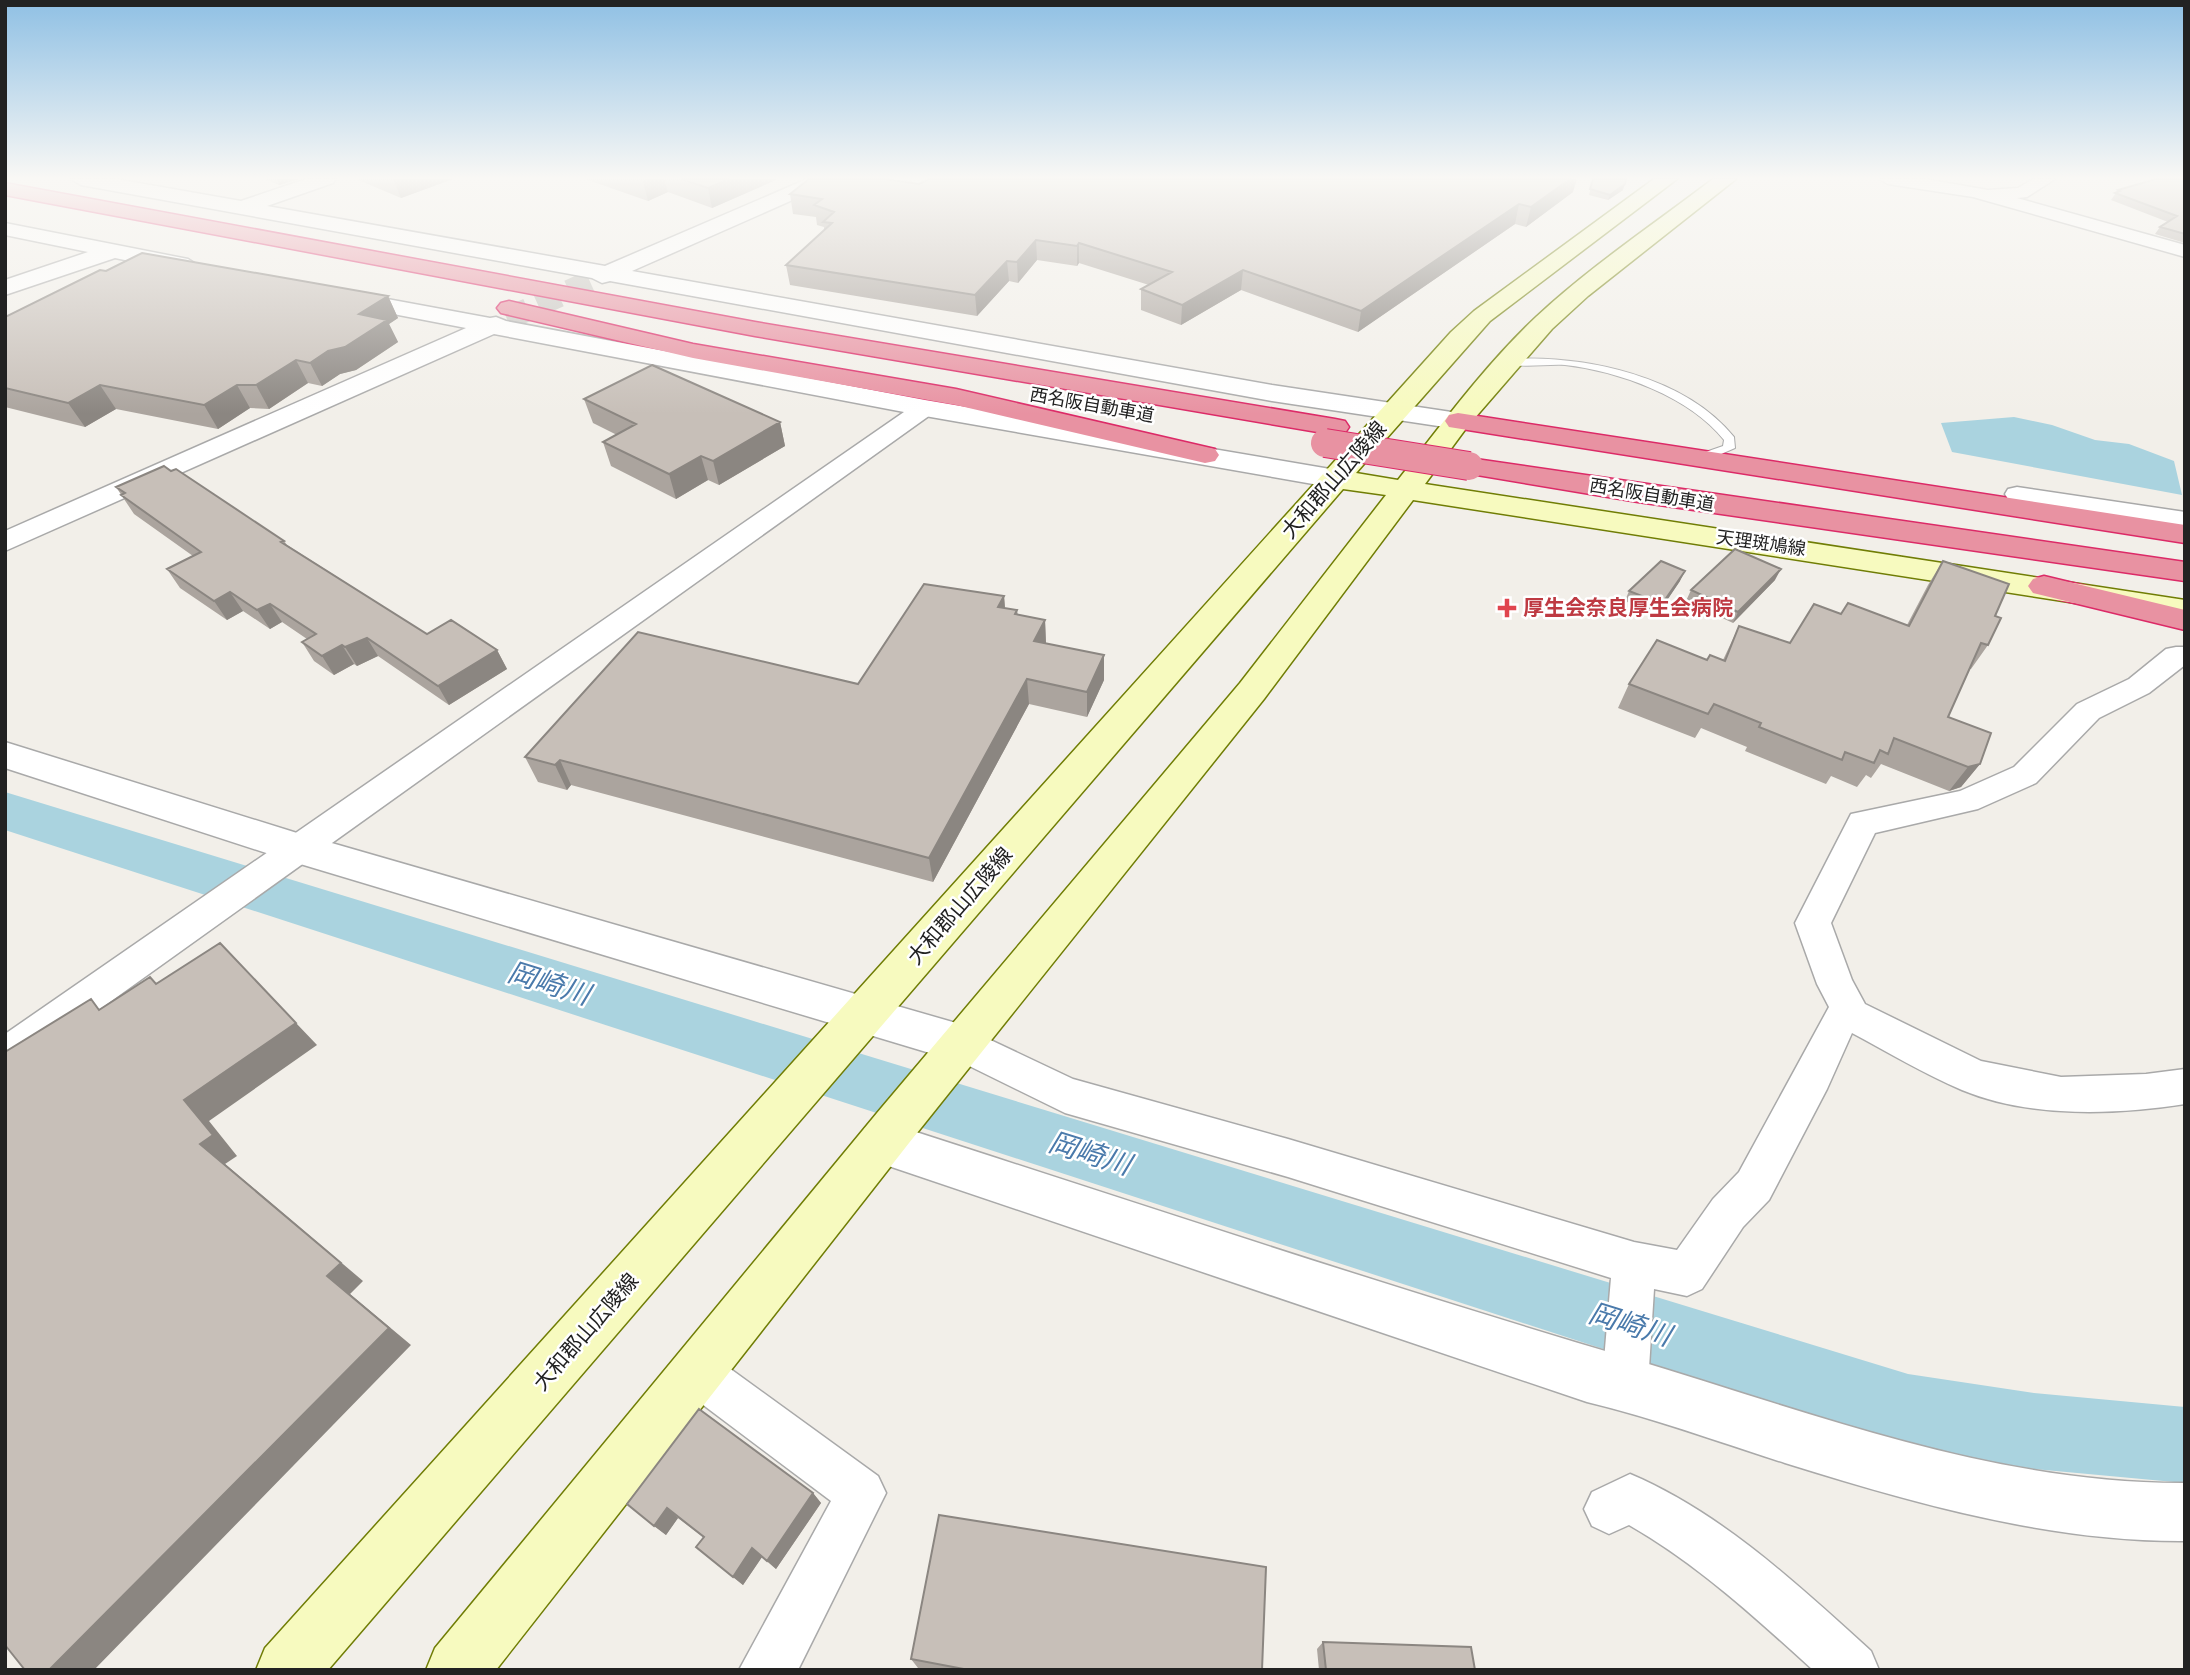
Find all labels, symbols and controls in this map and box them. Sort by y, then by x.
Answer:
street label: 西名阪自動車道 [1028,382,1156,427]
street label: 大和郡山広陵線 [1274,415,1392,544]
street label: 西名阪自動車道 [1588,473,1716,516]
street label: 天理斑鳩線 [1715,525,1807,560]
place label: 厚生会奈良厚生会病院 [1523,593,1733,621]
marker: 厚生会奈良厚生会病院 [1497,598,1517,618]
street label: 大和郡山広陵線 [900,841,1018,970]
water label: 岡崎川 [504,953,598,1013]
water label: 岡崎川 [1045,1123,1139,1183]
street label: 大和郡山広陵線 [526,1267,644,1396]
water label: 岡崎川 [1585,1294,1679,1354]

